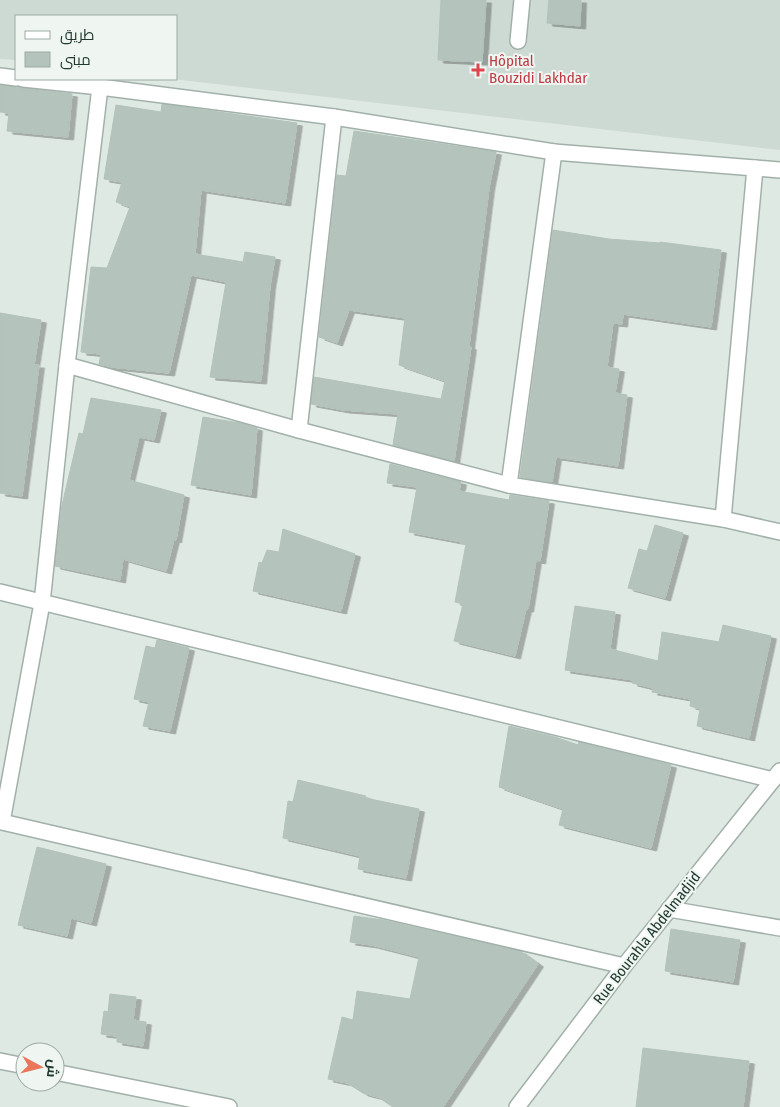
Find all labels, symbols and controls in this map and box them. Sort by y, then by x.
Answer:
legend [15,15,178,80]
text: طريق [60,26,94,45]
text: مبنى [60,51,91,70]
place label: Hôpital Bouzidi Lakhdar [489,52,588,87]
marker: Hôpital Bouzidi Lakhdar [471,63,485,77]
street label: Rue Bourahla Abdelmadjid [590,868,704,1008]
north arrow [15,1042,65,1092]
text: ش [43,1059,62,1079]

